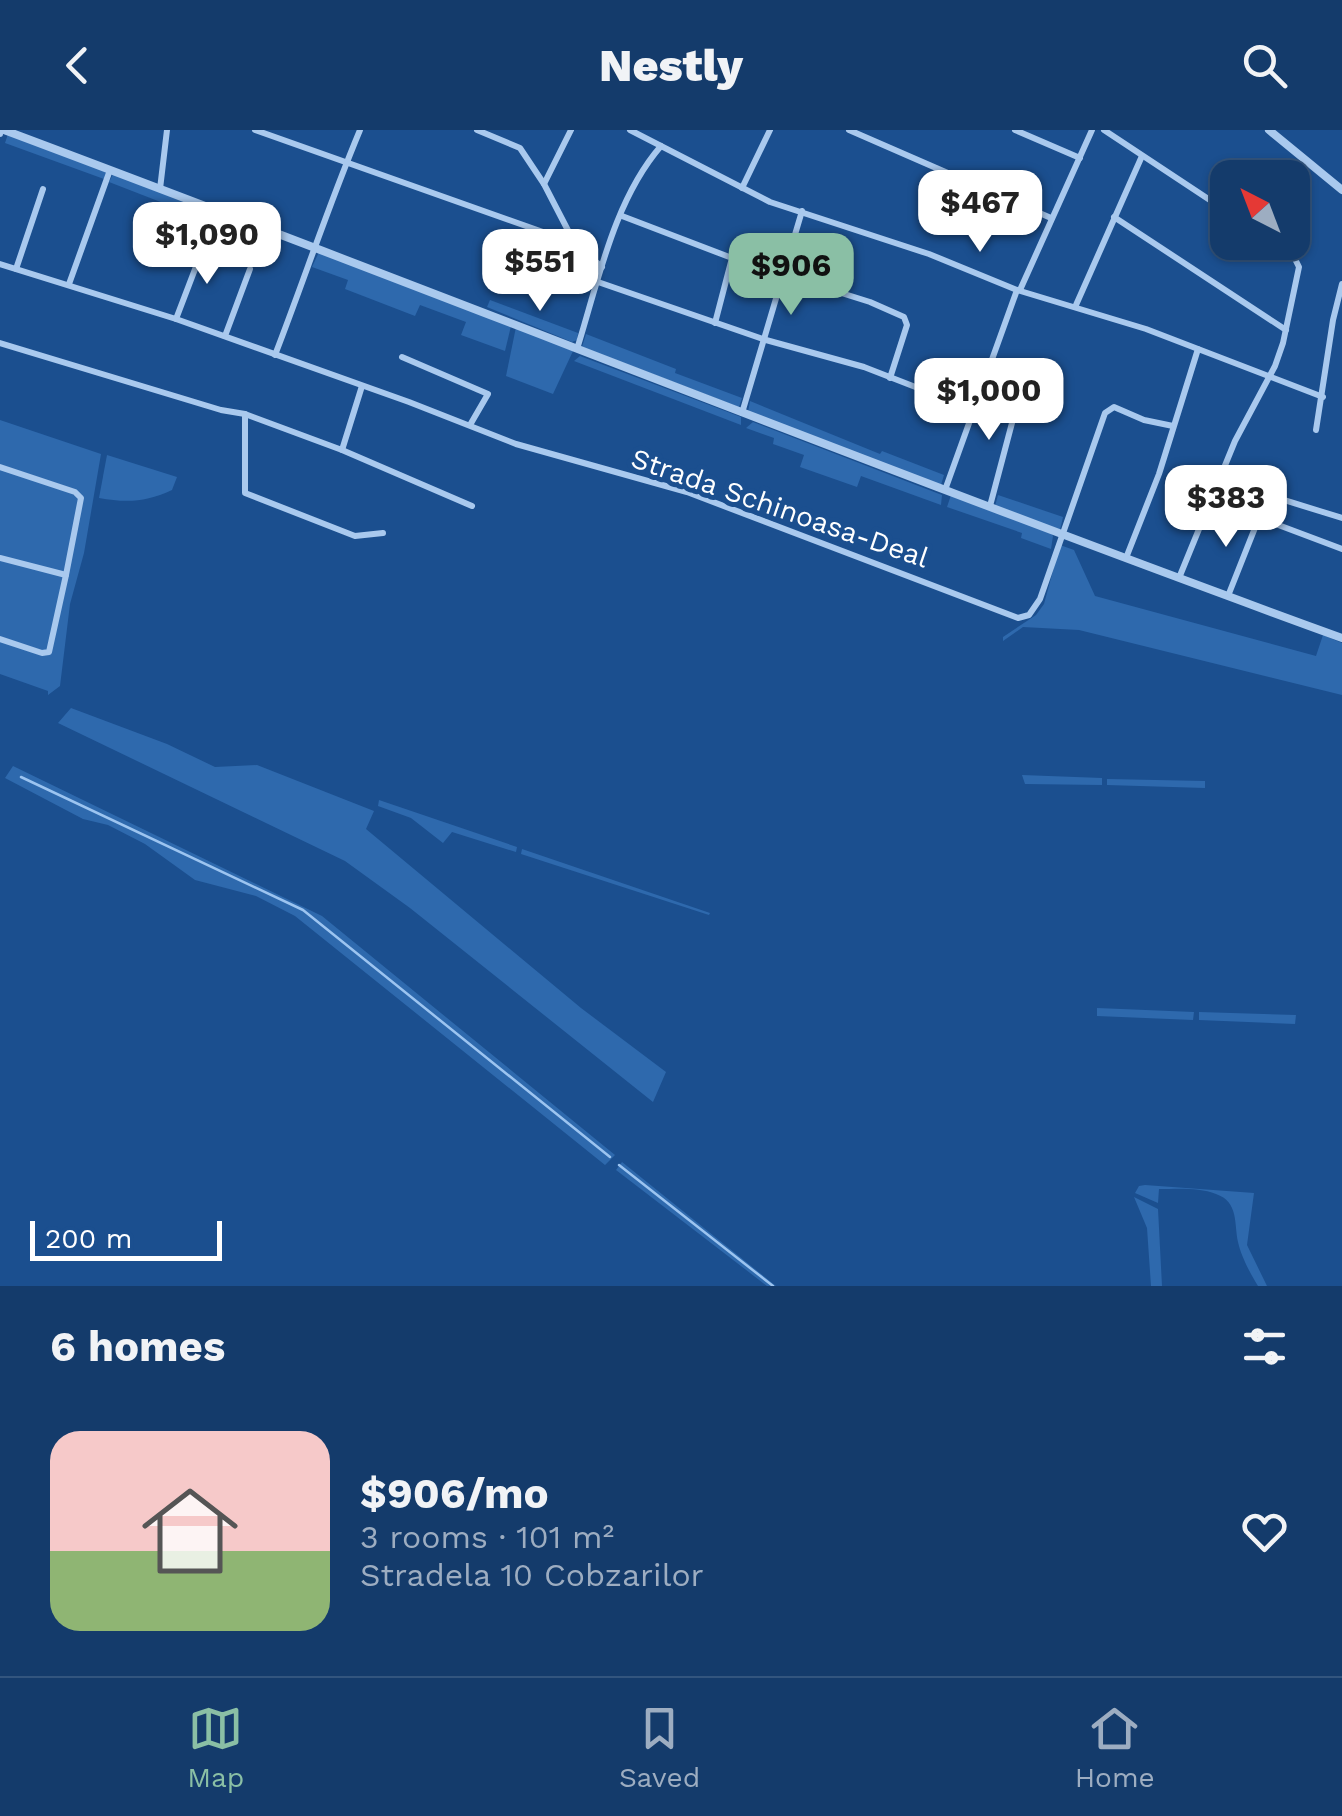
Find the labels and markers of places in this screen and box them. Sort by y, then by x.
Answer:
pin: $467 [921,170,1039,255]
pin: $1,090 [126,202,288,287]
pin: $551 [481,229,599,314]
pin: $906 [732,233,850,318]
pin: $1,000 [908,358,1070,443]
pin: $383 [1167,465,1285,550]

